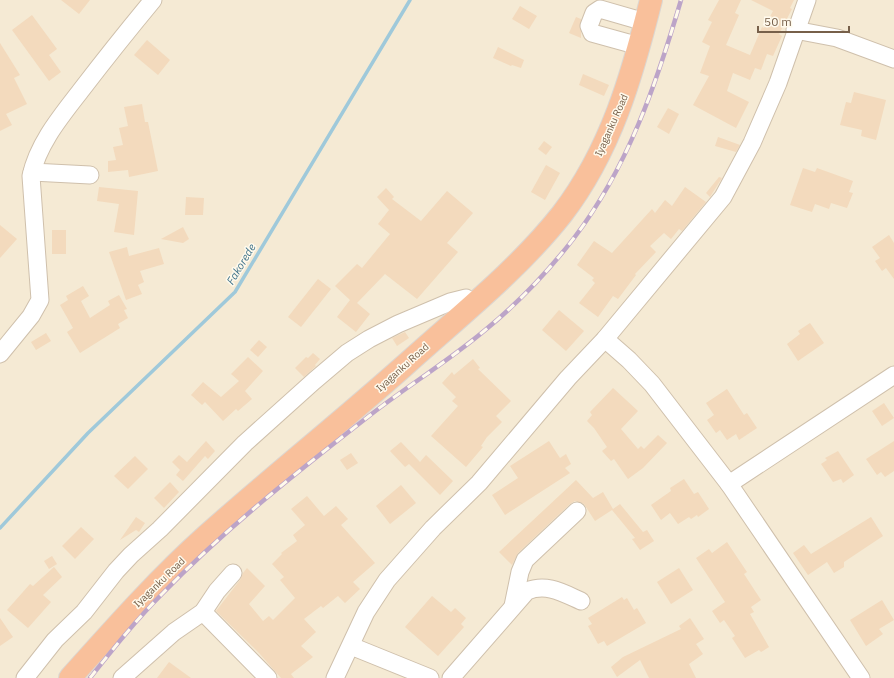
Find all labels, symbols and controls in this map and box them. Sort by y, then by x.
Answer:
scale bar [758,8,849,34]
text: 50 m [764,14,792,29]
street label: Iyaganku Road [592,92,631,158]
water label: Fakorede [223,241,259,287]
street label: Iyaganku Road [373,340,431,395]
street label: Iyaganku Road [131,555,188,610]

